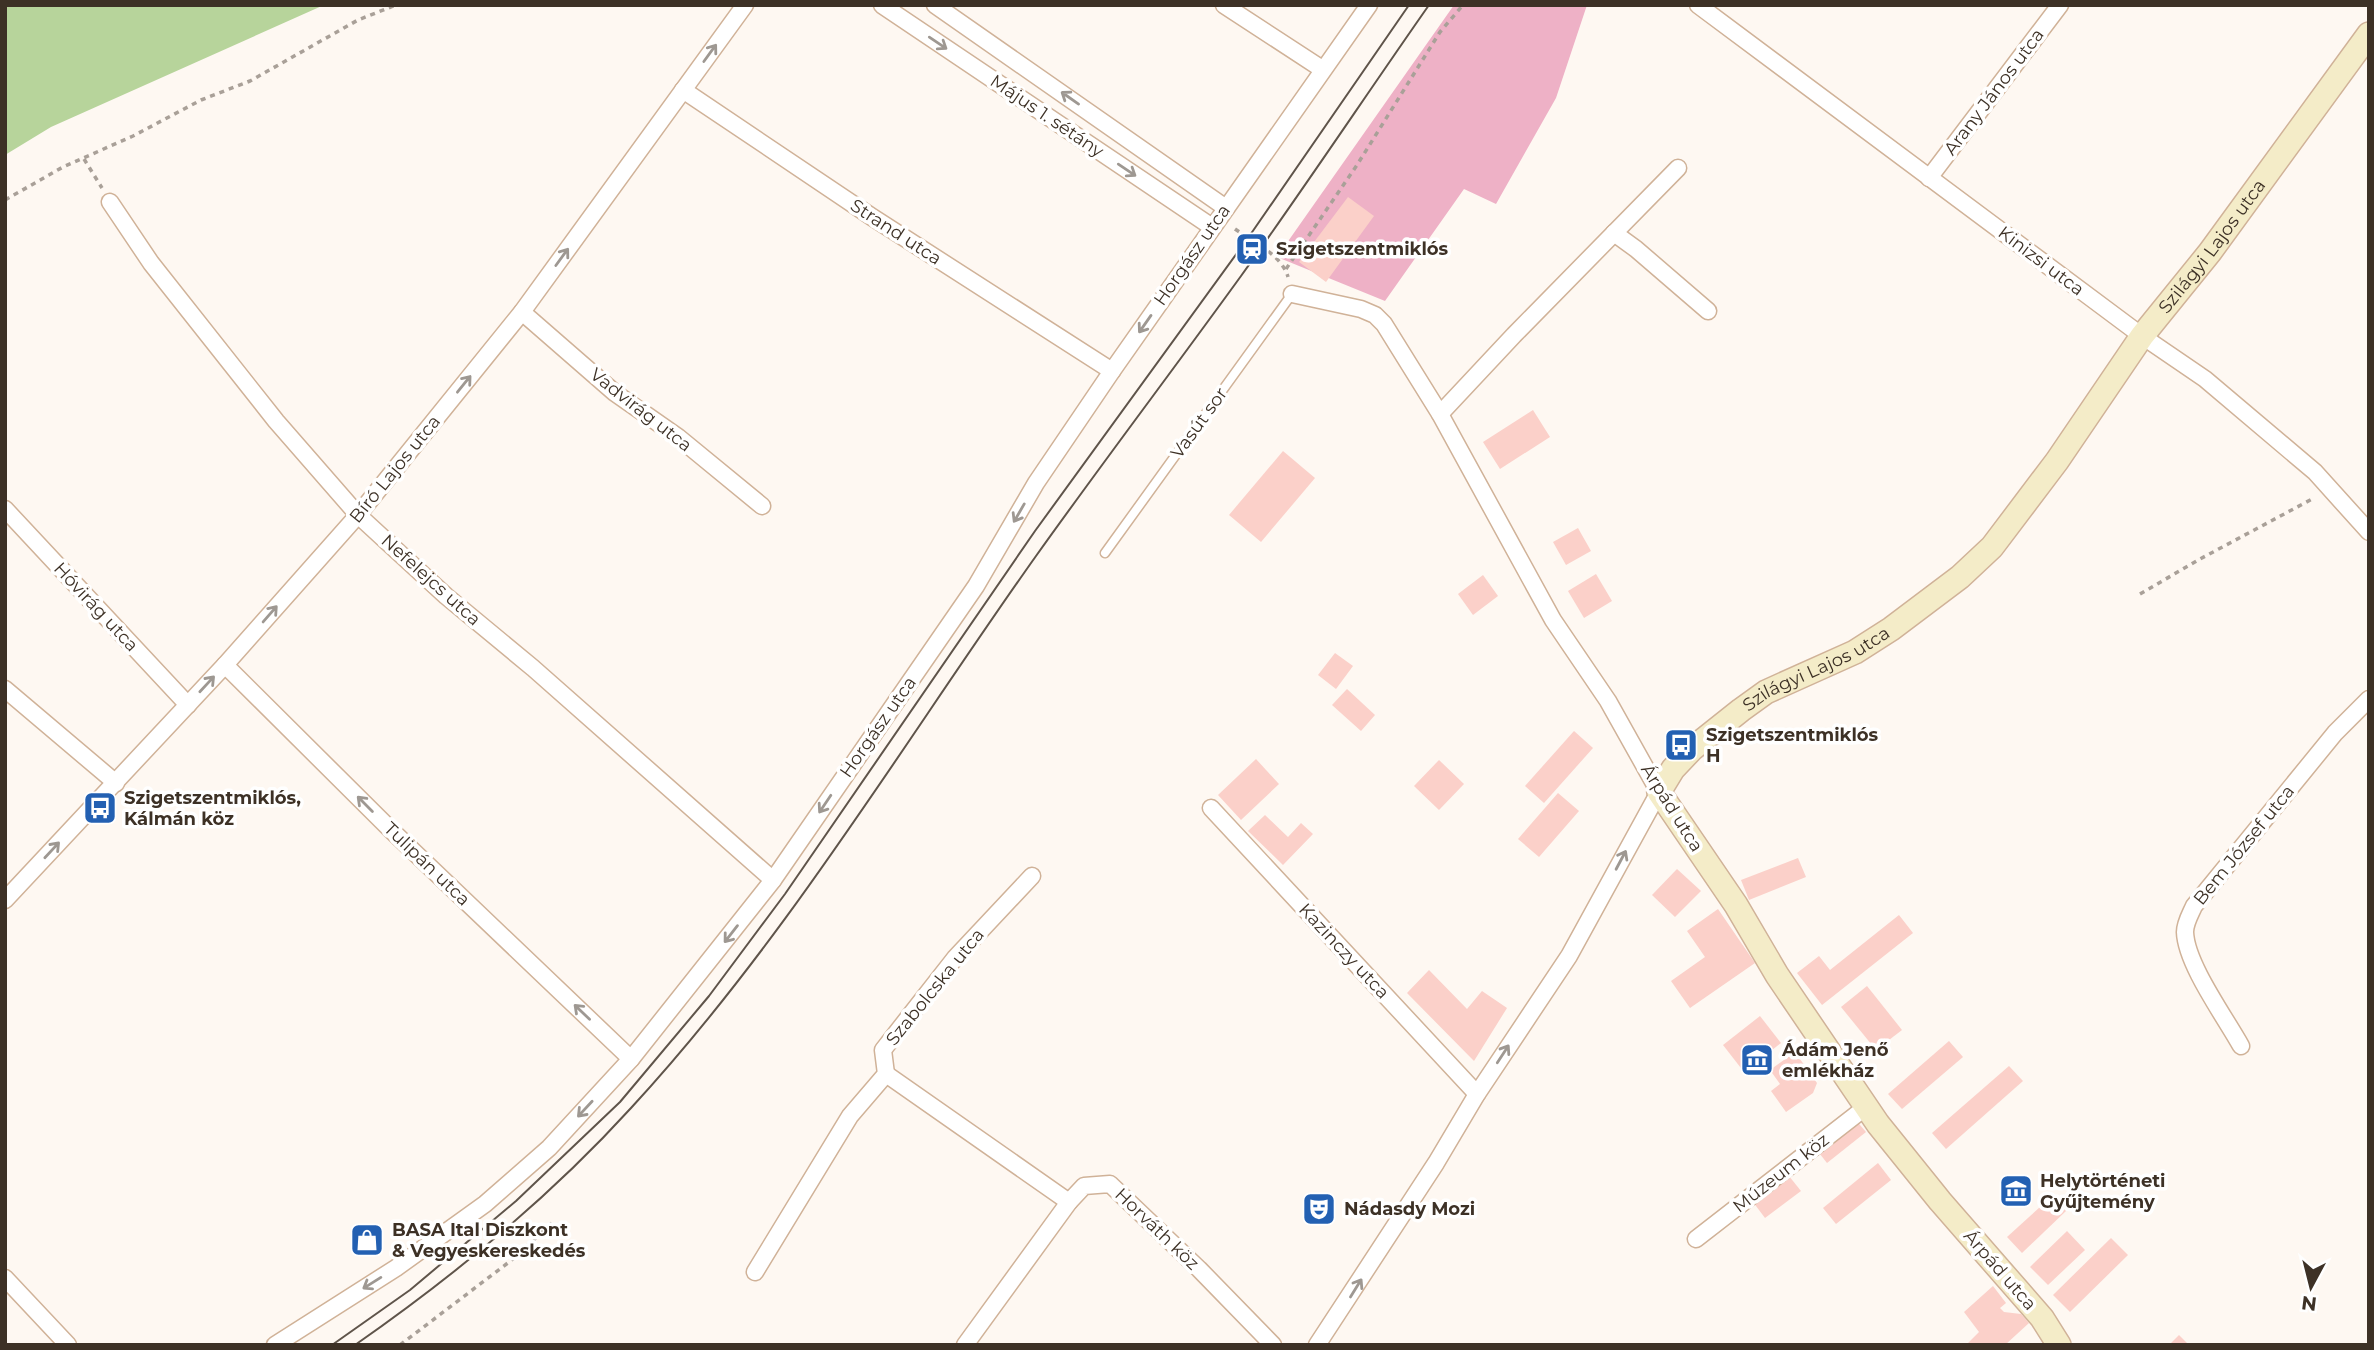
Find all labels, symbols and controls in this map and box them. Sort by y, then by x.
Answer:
street label: Arany János utca [1939,24,2049,160]
one-way arrow [928,36,947,51]
one-way arrow [703,44,718,63]
street label: Május 1. sétány [986,70,1108,162]
one-way arrow [1061,91,1080,105]
one-way arrow [1117,163,1136,177]
street label: Szilágyi Lajos utca [2154,175,2270,318]
street label: Strand utca [846,194,946,270]
street label: Horgász utca [1149,200,1235,310]
street label: Kinizsi utca [1994,222,2088,300]
station icon: Szigetszentmiklós [1233,230,1271,268]
place label: Szigetszentmiklós [1276,238,1449,260]
one-way arrow [555,248,569,267]
one-way arrow [1138,313,1152,333]
street label: Vadvirág utca [586,363,696,457]
one-way arrow [456,375,472,393]
street label: Vasút sor [1166,383,1232,463]
street label: Bíró Lajos utca [345,411,445,527]
one-way arrow [1012,502,1026,522]
street label: Nefelejcs utca [377,530,485,630]
street label: Hóvirág utca [49,558,143,656]
one-way arrow [262,605,278,623]
street label: Szilágyi Lajos utca [1738,622,1894,716]
street label: Horgász utca [835,672,921,782]
one-way arrow [199,676,216,693]
place label: Szigetszentmiklós H [1706,724,1879,767]
bus stop icon: Szigetszentmiklós H [1662,726,1700,764]
street label: Árpád utca [1636,760,1708,856]
street label: Bem József utca [2189,781,2299,909]
place label: Szigetszentmiklós, Kálmán köz [124,787,301,830]
bus stop icon: Szigetszentmiklós, Kálmán köz [81,789,119,827]
one-way arrow [817,794,832,813]
one-way arrow [357,795,374,812]
street label: Tulipán utca [379,817,475,911]
one-way arrow [43,842,60,860]
one-way arrow [1615,851,1629,871]
street label: Kazinczy utca [1294,899,1394,1003]
one-way arrow [723,924,738,942]
street label: Szabolcska utca [881,924,989,1050]
one-way arrow [574,1004,591,1021]
place label: Ádám Jenő emlékház [1781,1039,1889,1082]
museum icon: Ádám Jenő emlékház [1738,1041,1776,1079]
one-way arrow [1496,1045,1510,1065]
one-way arrow [577,1100,594,1117]
street label: Múzeum köz [1729,1129,1833,1217]
place label: Helytörténeti Gyűjtemény [2040,1170,2166,1213]
museum icon: Helytörténeti Gyűjtemény [1997,1172,2035,1210]
street label: Horváth köz [1110,1183,1204,1275]
theatre icon: Nádasdy Mozi [1300,1190,1338,1228]
place label: Nádasdy Mozi [1344,1198,1475,1220]
place label: BASA Ital Diszkont & Vegyeskereskedés [392,1219,586,1262]
shop icon: BASA Ital Diszkont & Vegyeskereskedés [348,1221,386,1259]
street label: Árpád utca [1959,1225,2041,1315]
north arrow [2276,1252,2346,1322]
one-way arrow [363,1276,382,1290]
one-way arrow [1349,1279,1363,1299]
text: N [2300,1291,2318,1316]

